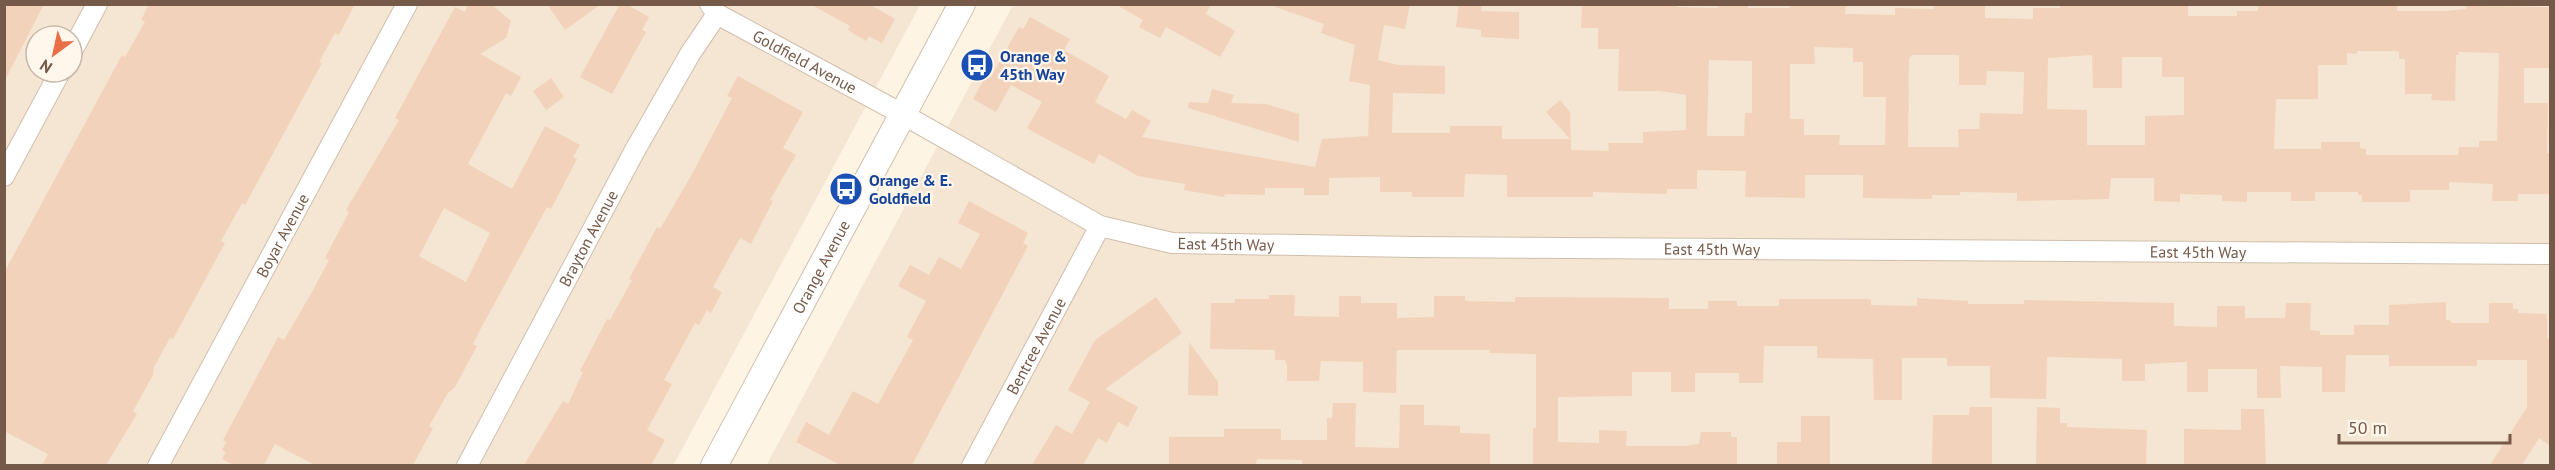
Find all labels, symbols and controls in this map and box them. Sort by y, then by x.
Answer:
north arrow [24,24,84,84]
street label: Goldfield Avenue [749,25,860,98]
place label: Orange & 45th Way [1000,46,1067,84]
bus stop icon: Orange & 45th Way [959,47,995,83]
text: N [36,55,56,78]
place label: Orange & E. Goldfield [869,170,952,208]
bus stop icon: Orange & E. Goldfield [828,171,864,207]
street label: Brayton Avenue [554,186,622,290]
street label: Boyar Avenue [252,190,313,281]
street label: Orange Avenue [788,216,854,317]
street label: East 45th Way [1178,233,1275,255]
street label: East 45th Way [1664,239,1761,259]
street label: East 45th Way [2150,242,2247,262]
street label: Bentree Avenue [1002,294,1070,398]
scale bar [2339,407,2510,445]
text: 50 m [2348,416,2387,439]

